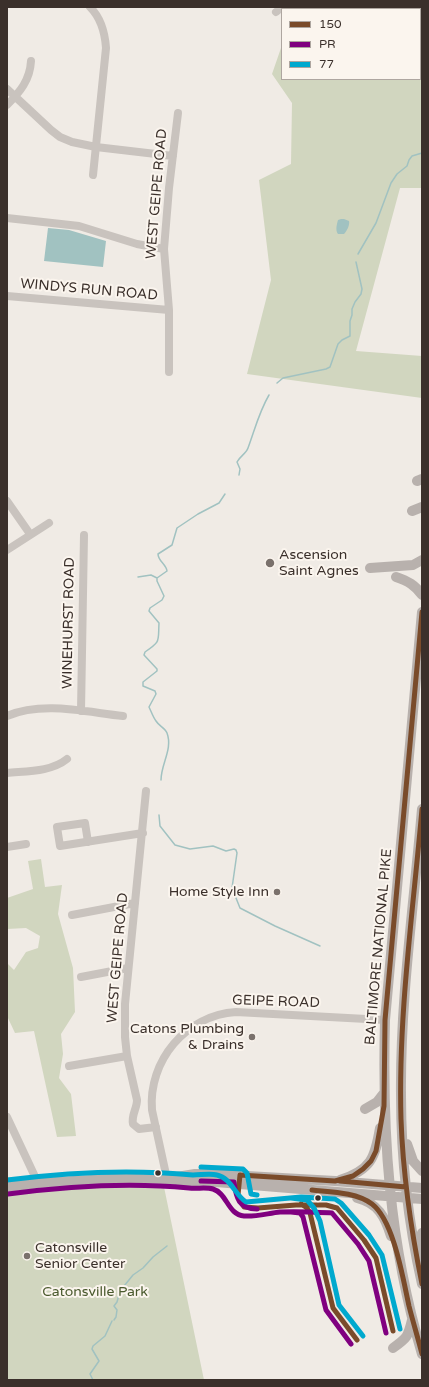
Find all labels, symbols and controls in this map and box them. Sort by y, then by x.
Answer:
legend [281,8,421,80]
text: 150 [319,17,342,31]
text: PR [319,37,336,51]
text: 77 [319,57,334,71]
street label: WEST GEIPE ROAD [143,128,171,260]
street label: WINDYS RUN ROAD [19,276,159,304]
place label: Ascension Saint Agnes [279,547,359,580]
street label: WINEHURST ROAD [59,557,79,689]
marker: Ascension Saint Agnes [264,557,276,569]
street label: BALTIMORE NATIONAL PIKE [362,848,396,1046]
place label: Home Style Inn [169,884,269,900]
marker: Home Style Inn [272,887,282,897]
street label: WEST GEIPE ROAD [104,892,132,1024]
street label: GEIPE ROAD [232,992,320,1012]
place label: Catons Plumbing & Drains [130,1021,244,1054]
marker: Catons Plumbing & Drains [247,1032,257,1042]
unlabelled marker [153,1168,163,1178]
unlabelled marker [313,1193,323,1203]
place label: Catonsville Senior Center [35,1240,125,1272]
marker: Catonsville Senior Center [22,1251,32,1261]
park label: Catonsville Park [42,1284,148,1300]

